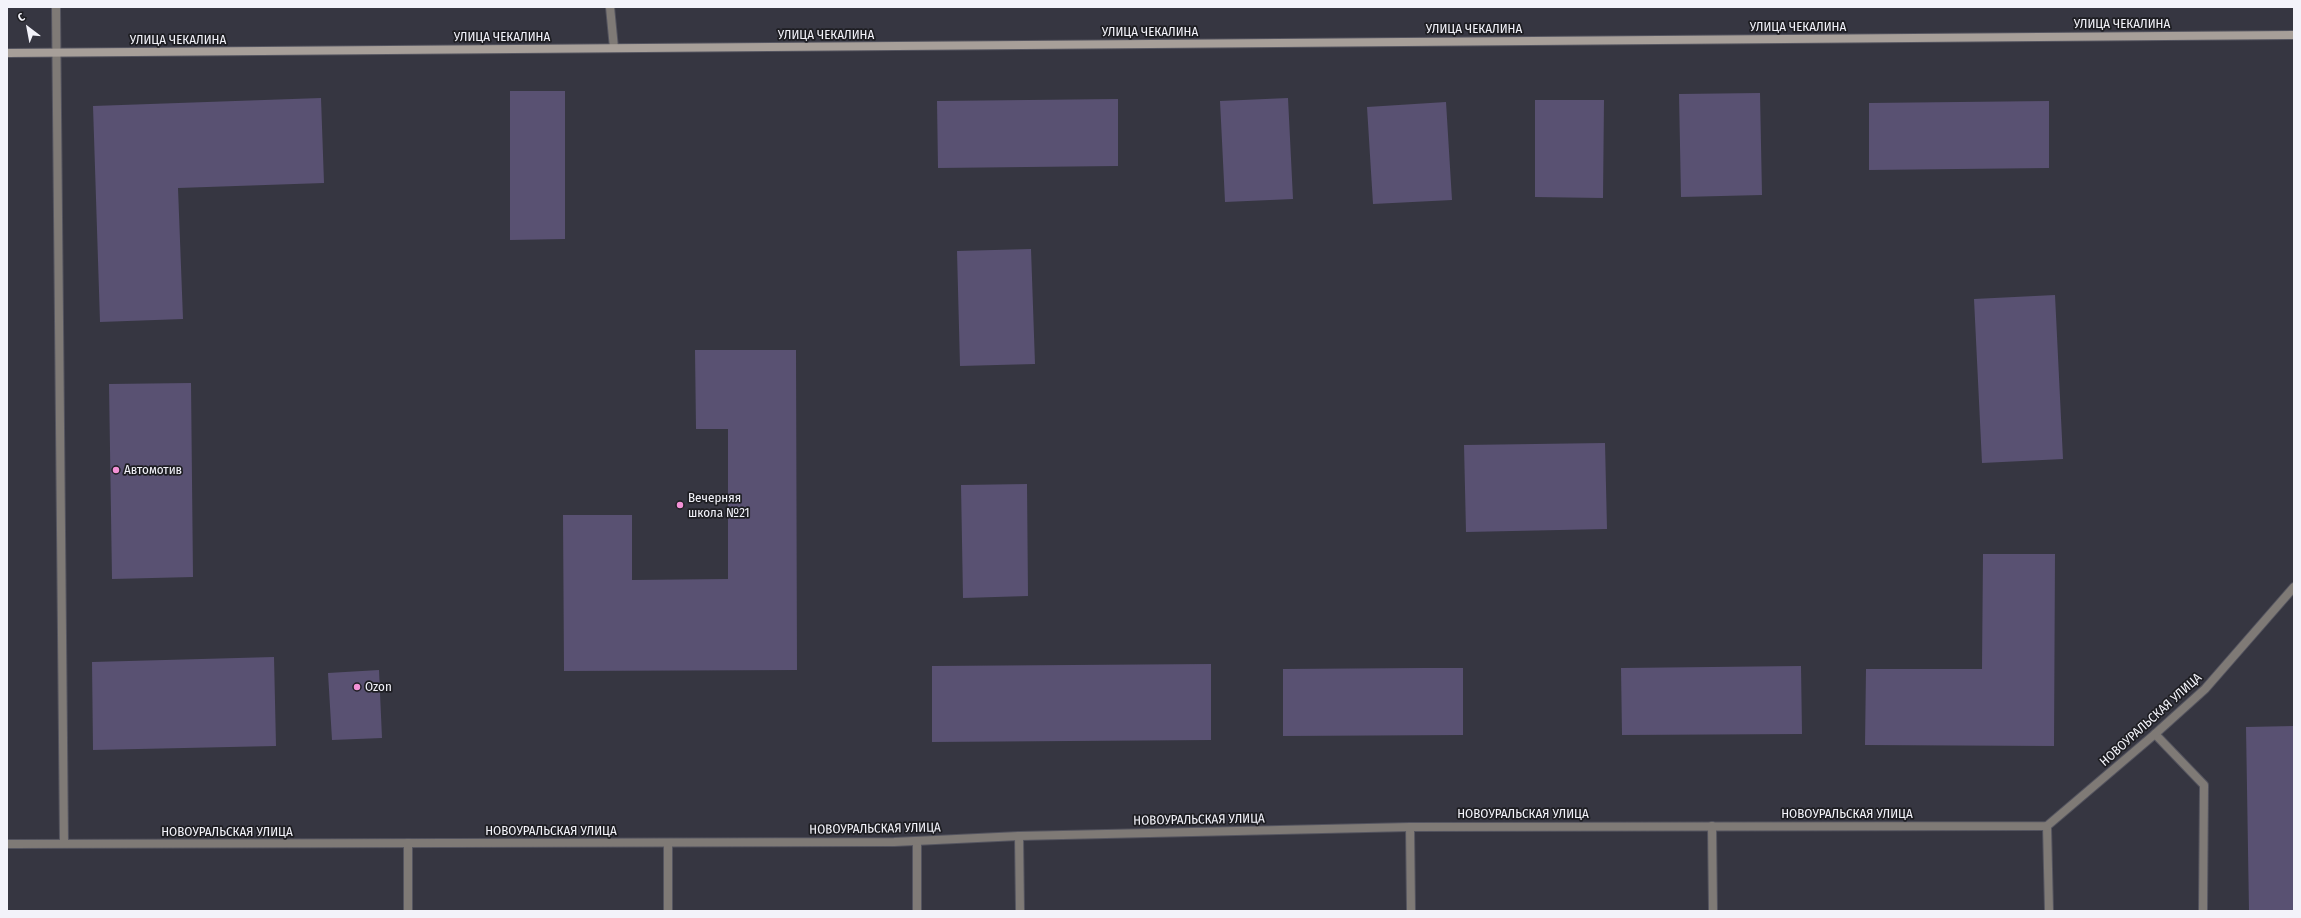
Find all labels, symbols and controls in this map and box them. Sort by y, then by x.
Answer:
north arrow [8,8,48,48]
text: С [15,10,27,24]
street label: УЛИЦА ЧЕКАЛИНА [2074,16,2170,32]
street label: УЛИЦА ЧЕКАЛИНА [1750,19,1846,35]
street label: УЛИЦА ЧЕКАЛИНА [1426,21,1522,37]
street label: УЛИЦА ЧЕКАЛИНА [1102,24,1198,40]
street label: УЛИЦА ЧЕКАЛИНА [778,27,874,43]
street label: УЛИЦА ЧЕКАЛИНА [454,29,550,45]
street label: УЛИЦА ЧЕКАЛИНА [130,32,226,48]
place label: Автомотив [124,462,182,478]
marker: Автомотив [111,465,121,475]
place label: Вечерняя школа №21 [688,490,750,521]
marker: Вечерняя школа №21 [675,500,685,510]
street label: НОВОУРАЛЬСКАЯ УЛИЦА [2097,670,2205,770]
place label: Ozon [365,679,392,695]
marker: Ozon [352,682,362,692]
street label: НОВОУРАЛЬСКАЯ УЛИЦА [1457,806,1589,822]
street label: НОВОУРАЛЬСКАЯ УЛИЦА [1781,806,1913,822]
street label: НОВОУРАЛЬСКАЯ УЛИЦА [1133,811,1265,829]
street label: НОВОУРАЛЬСКАЯ УЛИЦА [809,820,941,838]
street label: НОВОУРАЛЬСКАЯ УЛИЦА [485,823,617,839]
street label: НОВОУРАЛЬСКАЯ УЛИЦА [161,824,293,840]

